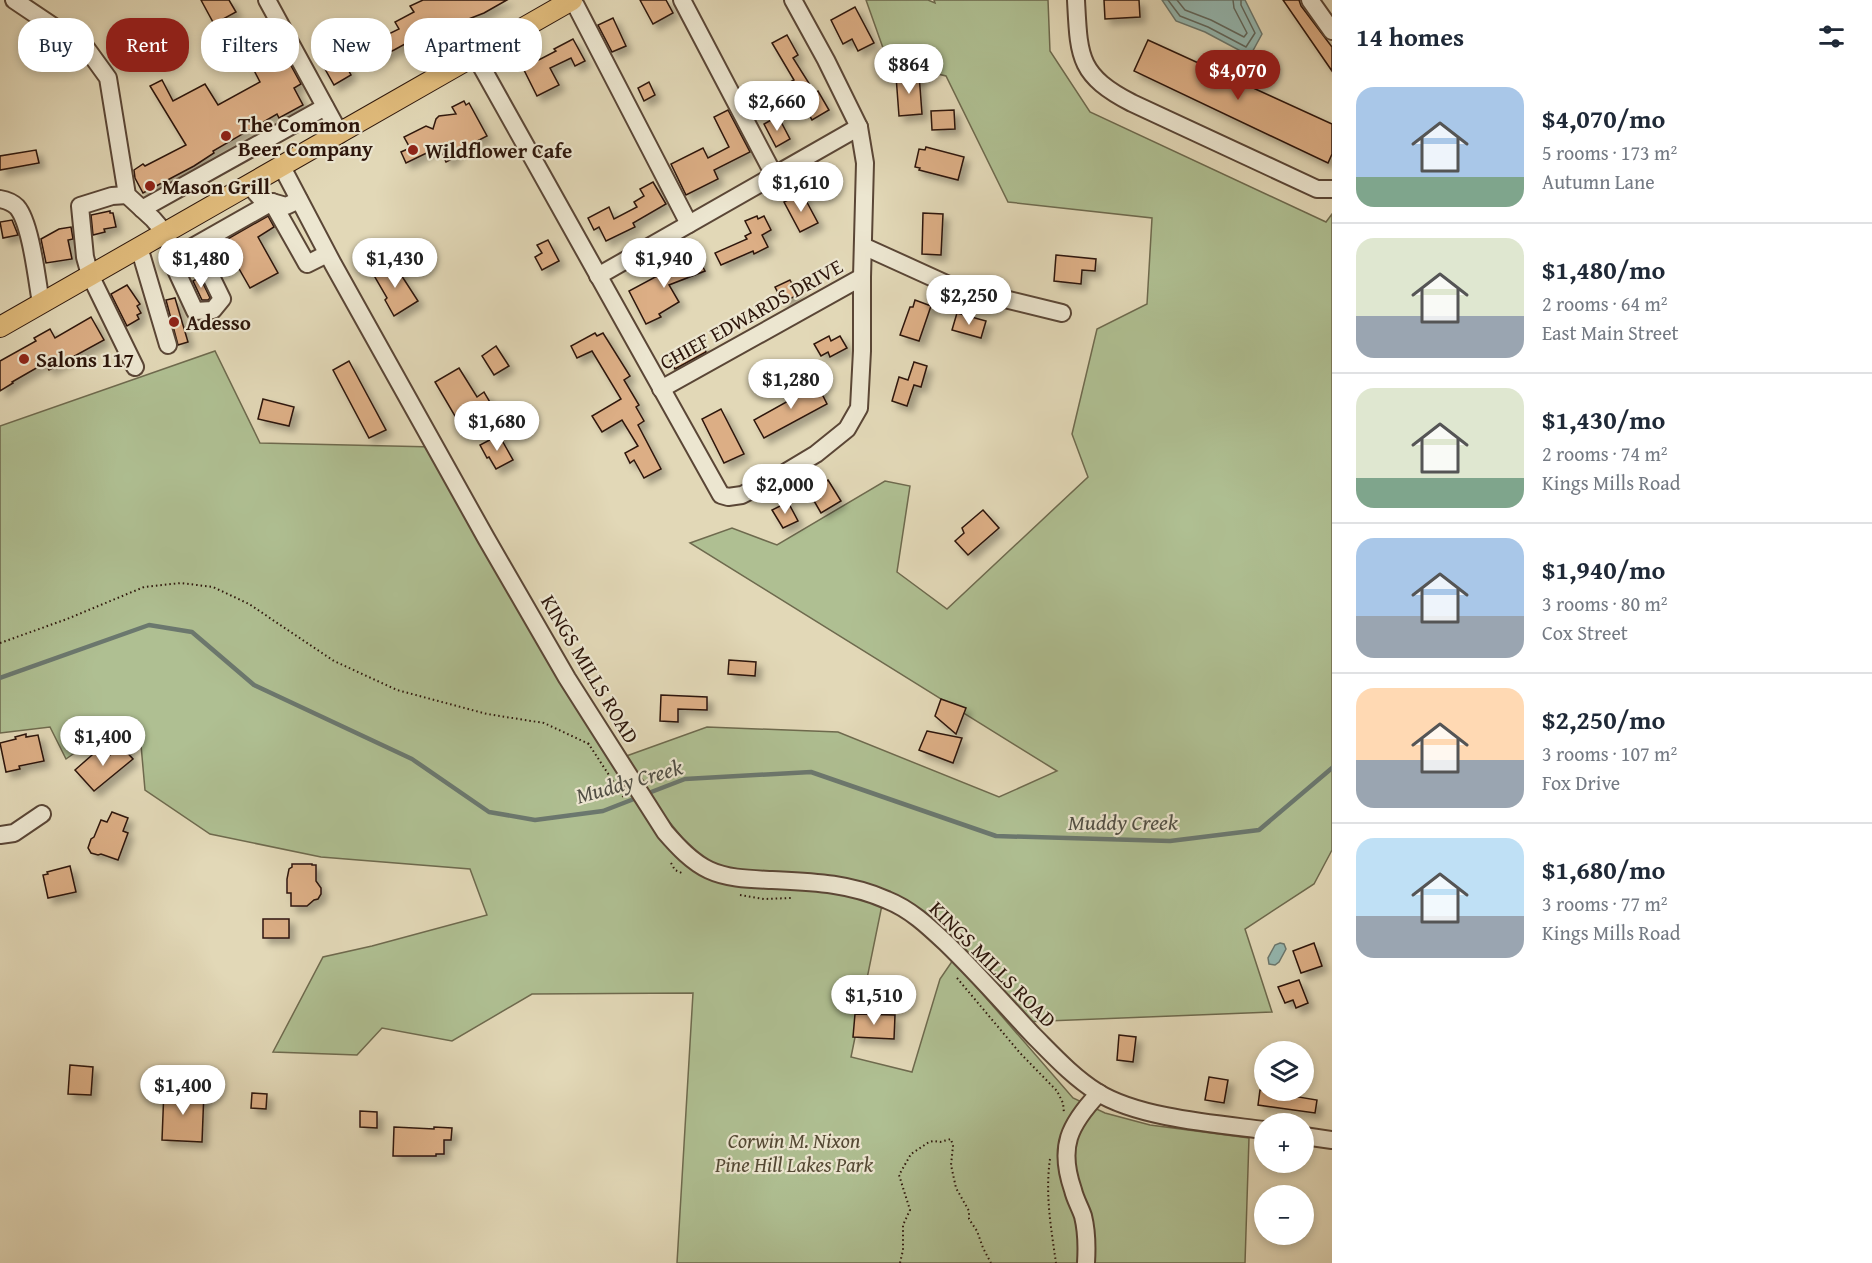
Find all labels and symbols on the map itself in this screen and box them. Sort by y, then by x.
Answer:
pin: $864 [873,44,945,95]
pin: $4,070 [1189,50,1287,101]
pin: $2,660 [728,81,826,132]
place label: The Common Beer Company [238,109,373,164]
marker: The Common Beer Company [219,129,233,143]
place label: Wildflower Cafe [425,135,572,166]
marker: Wildflower Cafe [406,143,420,157]
pin: $1,610 [752,162,850,213]
place label: Mason Grill [162,171,270,202]
marker: Mason Grill [143,179,157,193]
pin: $1,480 [152,238,250,289]
pin: $1,430 [346,238,444,289]
pin: $1,940 [615,238,713,289]
street label: CHIEF EDWARDS DRIVE [654,251,848,377]
pin: $2,250 [920,275,1018,326]
place label: Adesso [186,307,251,338]
marker: Adesso [167,315,181,329]
place label: Salons 117 [36,344,134,375]
marker: Salons 117 [17,352,31,366]
pin: $1,280 [742,359,840,410]
pin: $1,680 [448,401,546,452]
pin: $2,000 [736,464,834,515]
street label: KINGS MILLS ROAD [533,589,647,749]
pin: $1,400 [54,716,152,767]
water label: Muddy Creek [572,750,687,812]
water label: Muddy Creek [1068,806,1179,838]
street label: KINGS MILLS ROAD [922,893,1064,1035]
pin: $1,510 [825,975,923,1026]
pin: $1,400 [134,1065,232,1116]
park label: Corwin M. Nixon Pine Hill Lakes Park [714,1125,873,1180]

